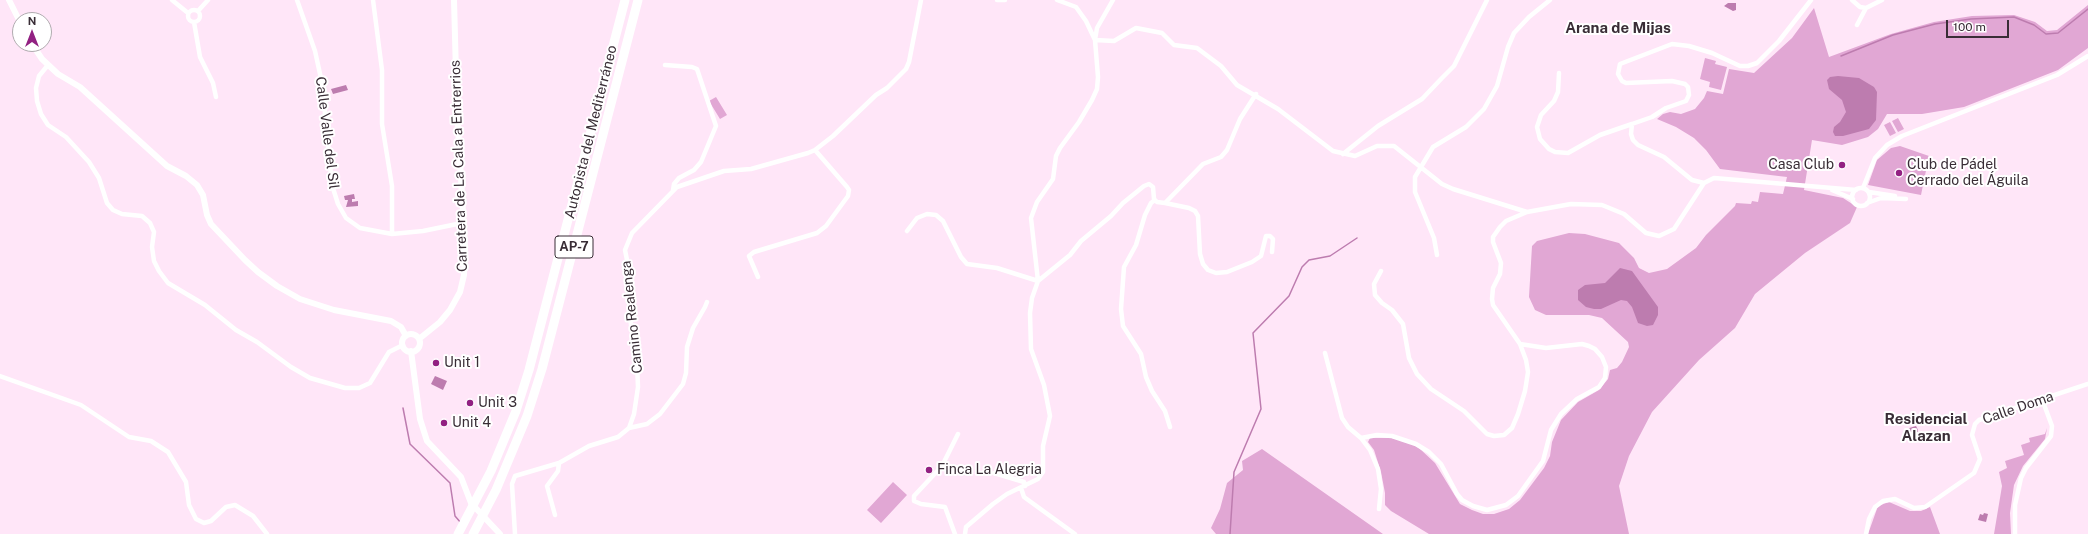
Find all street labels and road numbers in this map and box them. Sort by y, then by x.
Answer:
street label: Autopista del Mediterráneo [561,44,621,220]
street label: Carretera de La Cala a Entrerrios [447,60,471,272]
street label: Calle Valle del Sil [312,76,342,190]
road number: AP-7 [555,236,593,258]
street label: Camino Realenga [618,260,646,374]
street label: Calle Doma [1980,388,2056,428]

